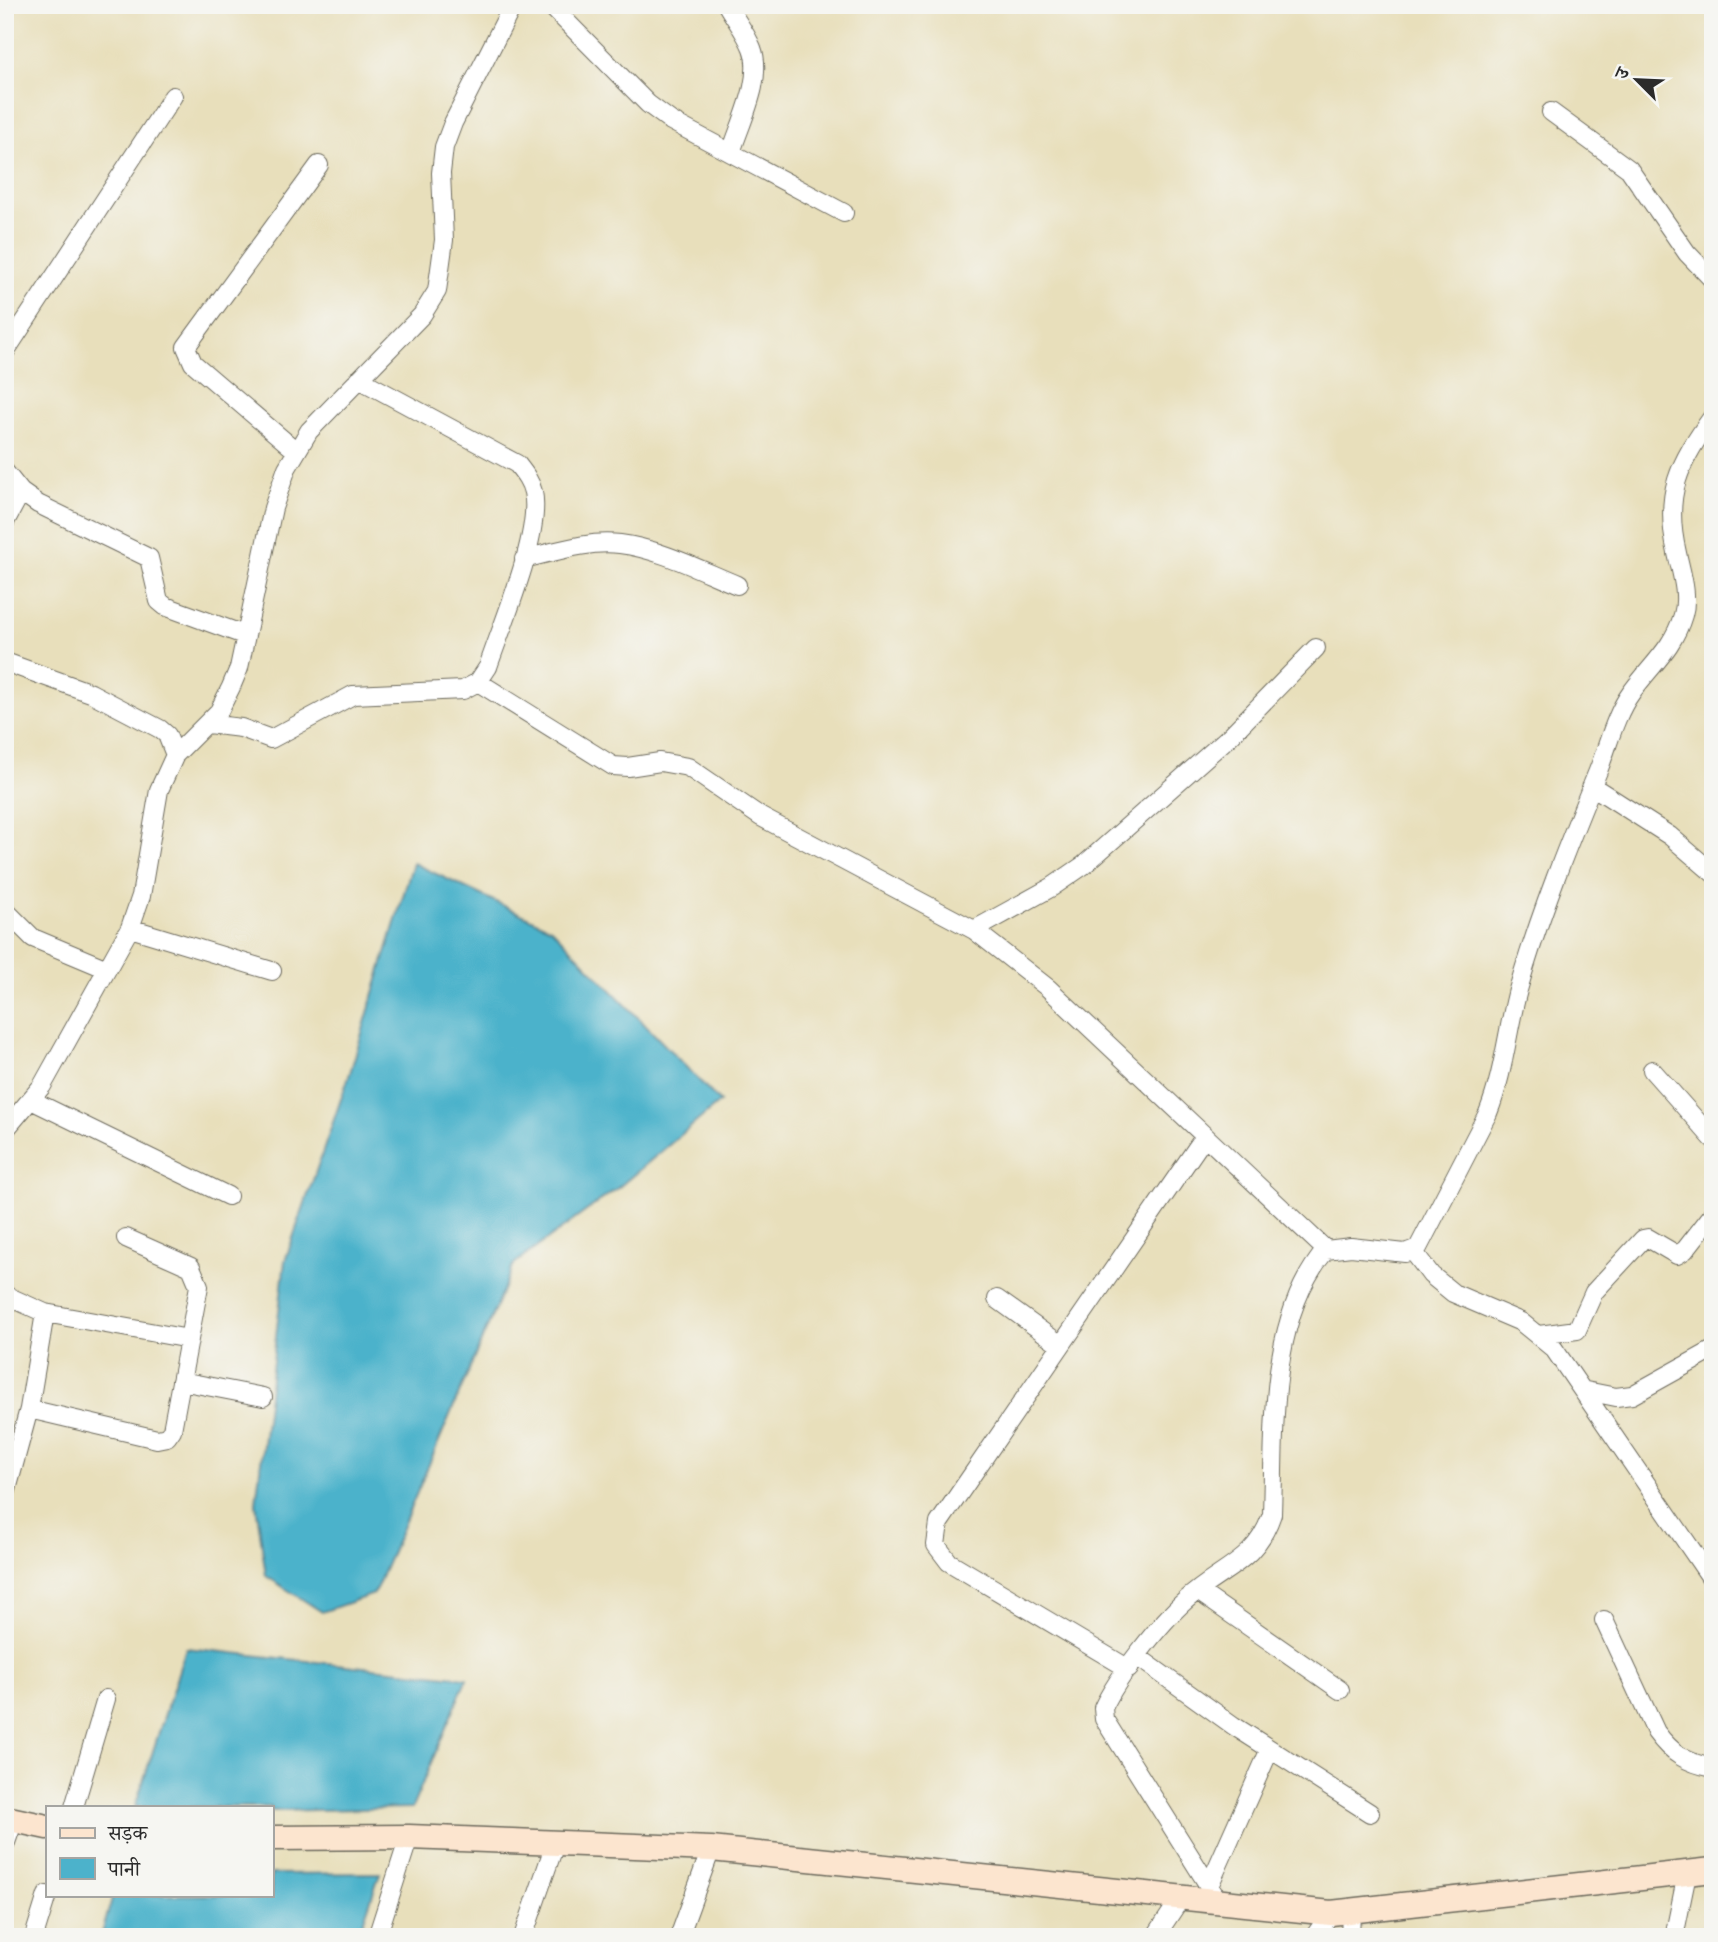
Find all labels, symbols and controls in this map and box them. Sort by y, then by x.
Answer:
north arrow [1602,46,1672,116]
text: उ [1612,65,1635,84]
legend [46,1806,273,1896]
text: सड़क [107,1824,148,1845]
text: पानी [107,1857,141,1881]

